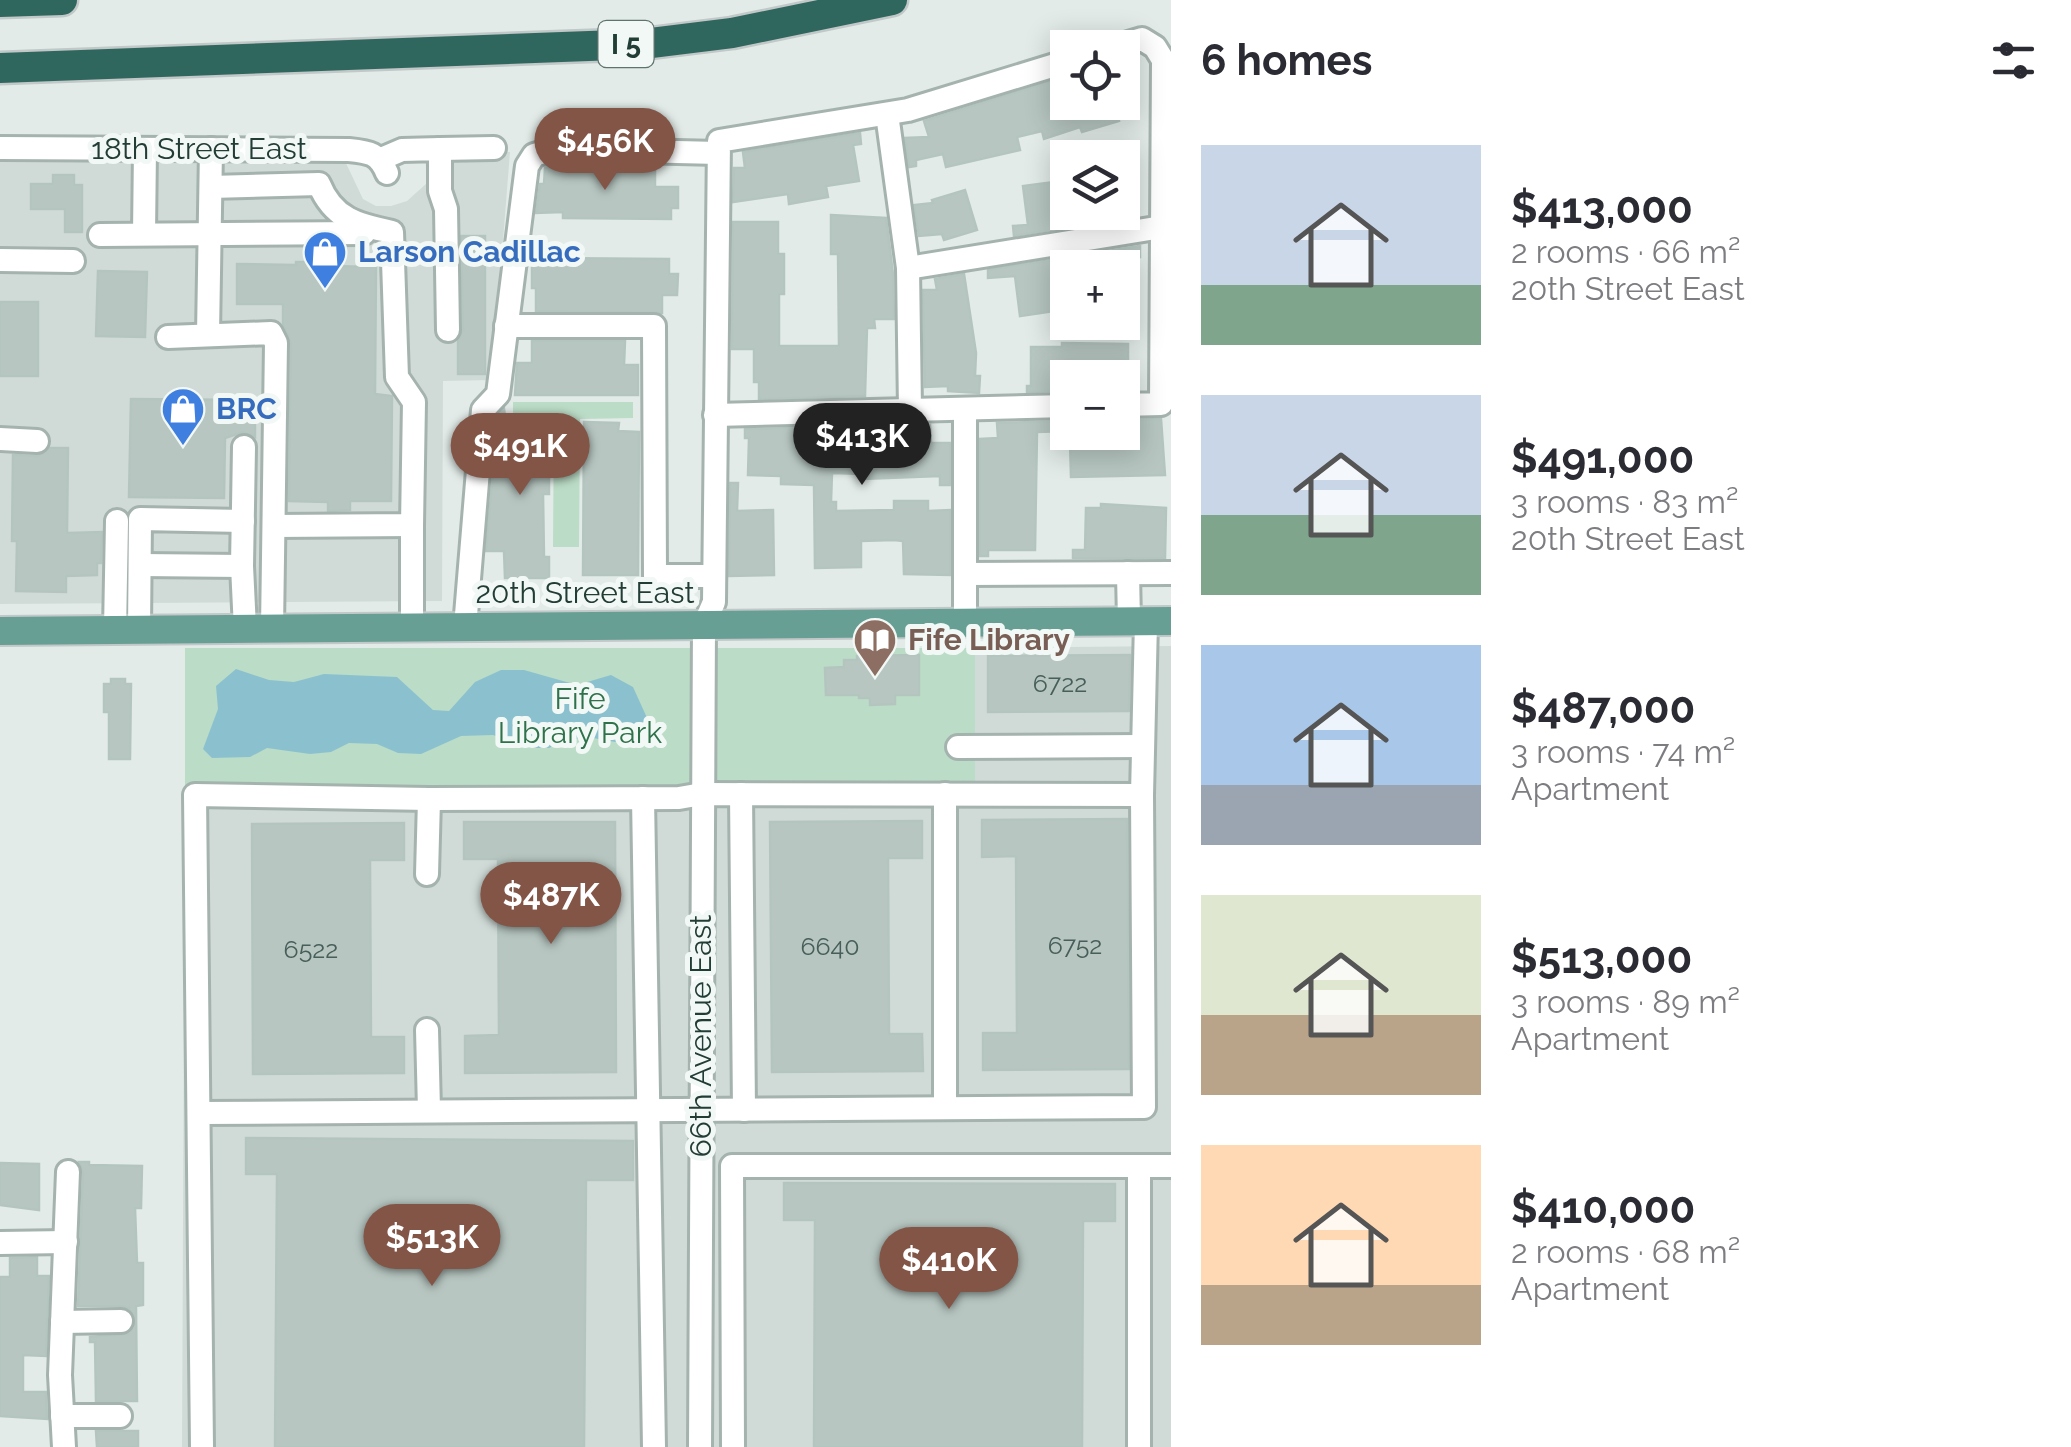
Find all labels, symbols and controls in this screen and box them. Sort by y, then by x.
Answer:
road number: I 5 [598,21,654,67]
map controls [1050,30,1140,450]
button: locate [1050,30,1140,120]
icon: filters [1986,33,2041,88]
text: 6 homes [1201,36,1372,85]
pin: $456K [535,108,675,193]
text: $456K [556,122,654,159]
street label: 18th Street East [91,131,307,166]
button: layers [1050,140,1140,230]
text: $413,000 [1511,184,1693,233]
icon: home [1281,185,1401,305]
shop icon: Larson Cadillac [302,229,348,290]
text: 2 rooms · 66 m² [1511,233,1740,270]
place label: Larson Cadillac [358,234,581,269]
button: + [1050,250,1140,340]
text: 20th Street East [1511,270,1745,307]
button: − [1050,360,1140,450]
shop icon: BRC [160,386,206,447]
place label: BRC [216,391,277,426]
pin: $413K [792,403,932,488]
pin: $491K [450,413,590,498]
text: $413K [815,417,909,454]
text: $491K [473,427,567,464]
text: $491,000 [1511,434,1694,483]
icon: home [1281,435,1401,555]
text: 3 rooms · 83 m² [1511,483,1738,520]
text: 20th Street East [1511,520,1745,557]
street label: 20th Street East [475,575,695,610]
library icon: Fife Library [852,617,898,678]
place label: Fife Library [908,622,1070,657]
house number: 6722 [1033,668,1087,698]
park label: Fife Library Park [498,681,662,750]
text: $487,000 [1511,684,1695,733]
icon: home [1281,685,1401,805]
text: 3 rooms · 74 m² [1511,733,1735,770]
text: Apartment [1511,770,1669,807]
pin: $487K [481,862,621,947]
text: $487K [502,876,600,913]
street label: 66th Avenue East [683,915,718,1157]
house number: 6752 [1048,930,1102,960]
house number: 6640 [800,931,860,961]
house number: 6522 [284,934,338,964]
text: $513,000 [1511,934,1692,983]
icon: home [1281,935,1401,1055]
text: 3 rooms · 89 m² [1511,983,1740,1020]
text: Apartment [1511,1020,1669,1057]
text: $410,000 [1511,1184,1695,1233]
icon: home [1281,1185,1401,1305]
pin: $513K [362,1204,502,1289]
text: $513K [385,1218,479,1255]
pin: $410K [879,1227,1019,1312]
text: 2 rooms · 68 m² [1511,1233,1740,1270]
text: $410K [901,1241,997,1278]
text: Apartment [1511,1270,1669,1307]

